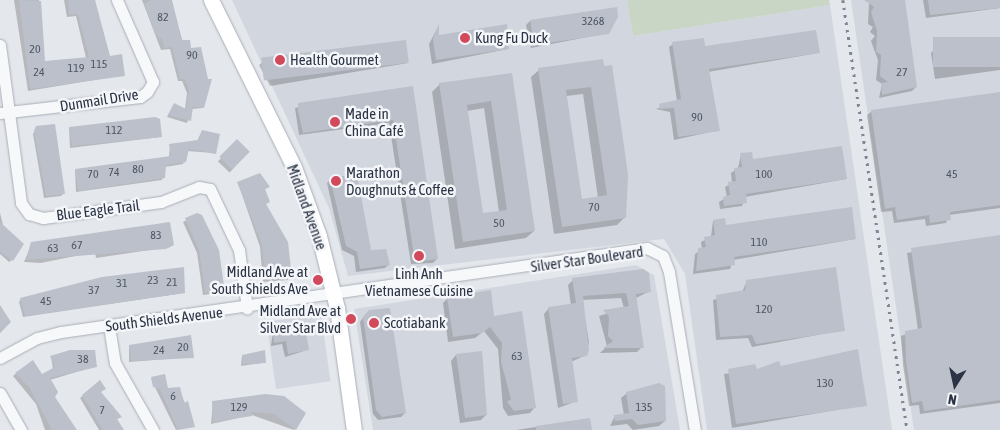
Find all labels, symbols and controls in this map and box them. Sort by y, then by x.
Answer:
house number: 82 [157,11,169,25]
house number: 3268 [582,15,604,29]
place label: Kung Fu Duck [475,29,548,47]
marker: Kung Fu Duck [459,32,471,44]
house number: 20 [29,43,41,57]
house number: 90 [186,49,198,63]
place label: Health Gourmet [290,51,379,69]
marker: Health Gourmet [274,54,286,66]
house number: 115 [91,58,107,72]
house number: 119 [68,62,84,76]
house number: 24 [33,66,45,80]
house number: 27 [896,66,908,80]
street label: Dunmail Drive [58,85,140,115]
place label: Made in China Café [345,104,403,139]
house number: 90 [691,111,703,125]
marker: Made in China Café [329,116,341,128]
house number: 112 [106,124,122,138]
street label: Midland Avenue [283,162,331,252]
house number: 80 [132,163,144,177]
place label: Marathon Doughnuts & Coffee [346,163,454,198]
house number: 74 [108,166,120,180]
house number: 70 [87,168,99,182]
house number: 100 [756,168,772,182]
house number: 45 [946,168,958,182]
marker: Marathon Doughnuts & Coffee [330,175,342,187]
street label: Blue Eagle Trail [55,196,141,224]
house number: 70 [588,201,600,215]
house number: 50 [493,217,505,231]
house number: 83 [150,229,162,243]
house number: 110 [751,236,767,250]
house number: 67 [71,239,83,253]
house number: 63 [47,242,59,256]
street label: Silver Star Boulevard [530,242,644,276]
marker: Linh Anh Vietnamese Cuisine [413,250,425,262]
place label: Midland Ave at South Shields Ave [211,262,308,297]
place label: Linh Anh Vietnamese Cuisine [365,264,473,299]
house number: 23 [147,274,159,288]
marker: Midland Ave at South Shields Ave [312,274,324,286]
house number: 21 [166,276,178,290]
house number: 31 [116,277,128,291]
house number: 37 [88,284,100,298]
house number: 45 [40,295,52,309]
place label: Midland Ave at Silver Star Blvd [259,301,341,336]
street label: South Shields Avenue [104,303,224,335]
house number: 120 [756,303,772,317]
marker: Midland Ave at Silver Star Blvd [345,313,357,325]
place label: Scotiabank [384,314,446,332]
marker: Scotiabank [368,317,380,329]
house number: 20 [177,341,189,355]
house number: 24 [153,344,165,358]
house number: 63 [511,350,523,364]
house number: 38 [77,353,89,367]
north arrow [930,360,980,410]
house number: 130 [817,377,833,391]
house number: 6 [170,390,176,404]
text: N [947,391,958,408]
house number: 129 [231,401,247,415]
house number: 135 [636,401,652,415]
house number: 7 [99,404,105,418]

